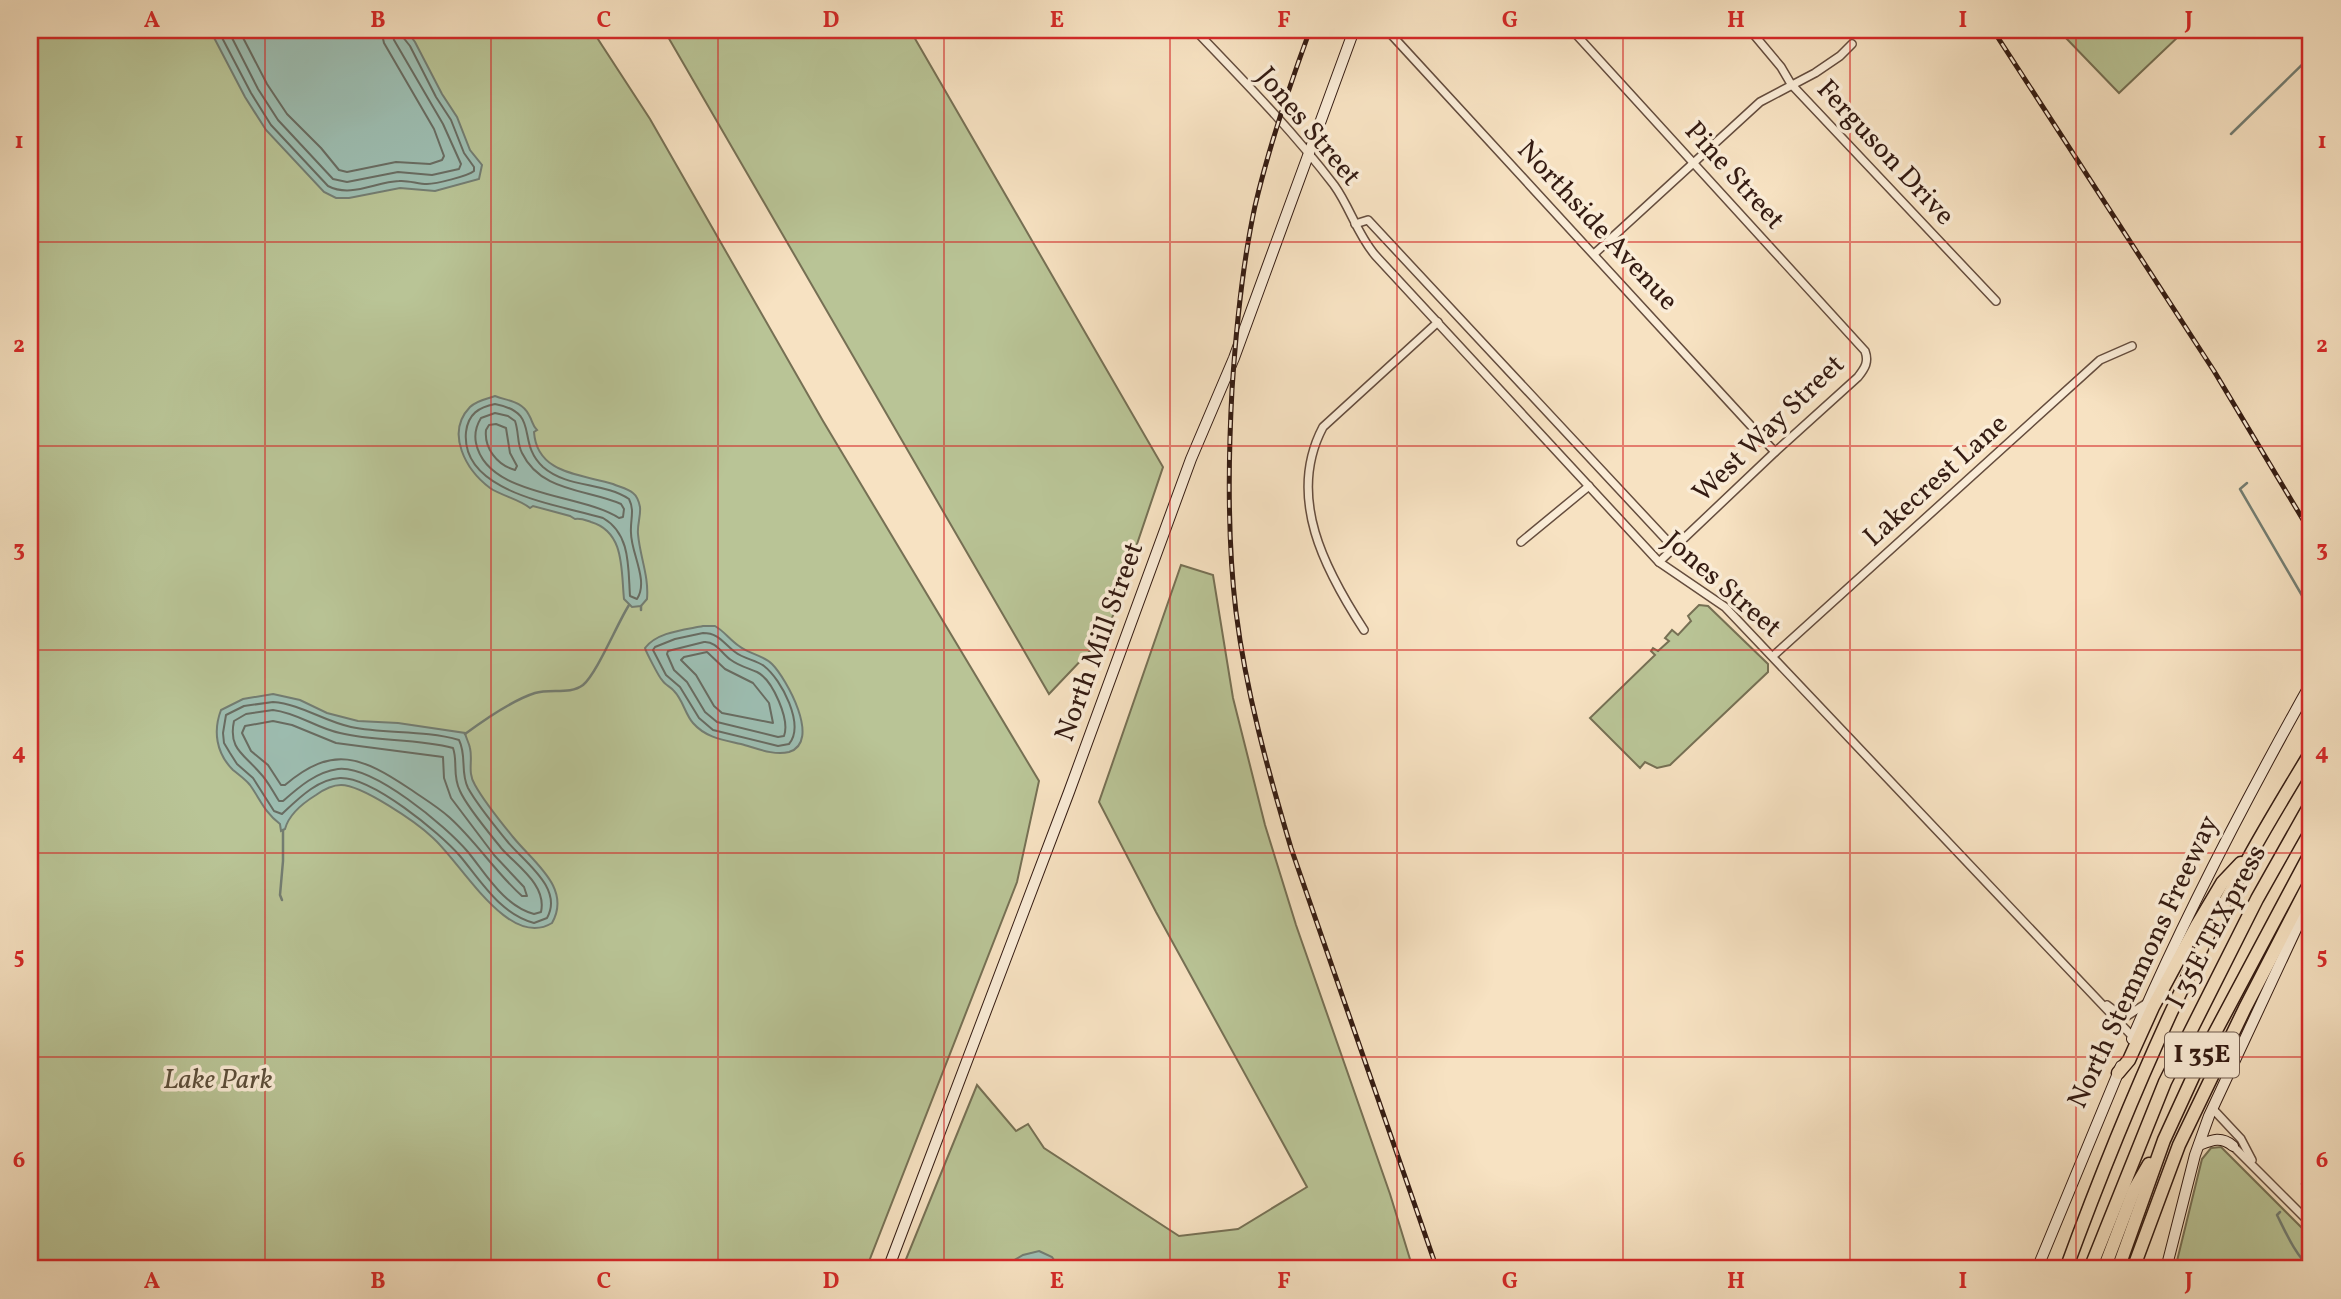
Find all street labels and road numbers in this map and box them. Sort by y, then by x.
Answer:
street label: Jones Street [1246,59,1370,195]
street label: Ferguson Drive [1807,71,1963,235]
street label: Pine Street [1675,113,1793,239]
street label: Northside Avenue [1508,132,1686,320]
street label: West Way Street [1684,346,1854,512]
street label: Lakecrest Lane [1855,406,2017,556]
street label: Jones Street [1654,523,1790,647]
street label: North Mill Street [1046,537,1154,747]
street label: North Stemmons Freeway [2059,809,2229,1115]
street label: I 35E TEXpress [2157,838,2277,1016]
road number: I 35E [2165,1032,2239,1078]

